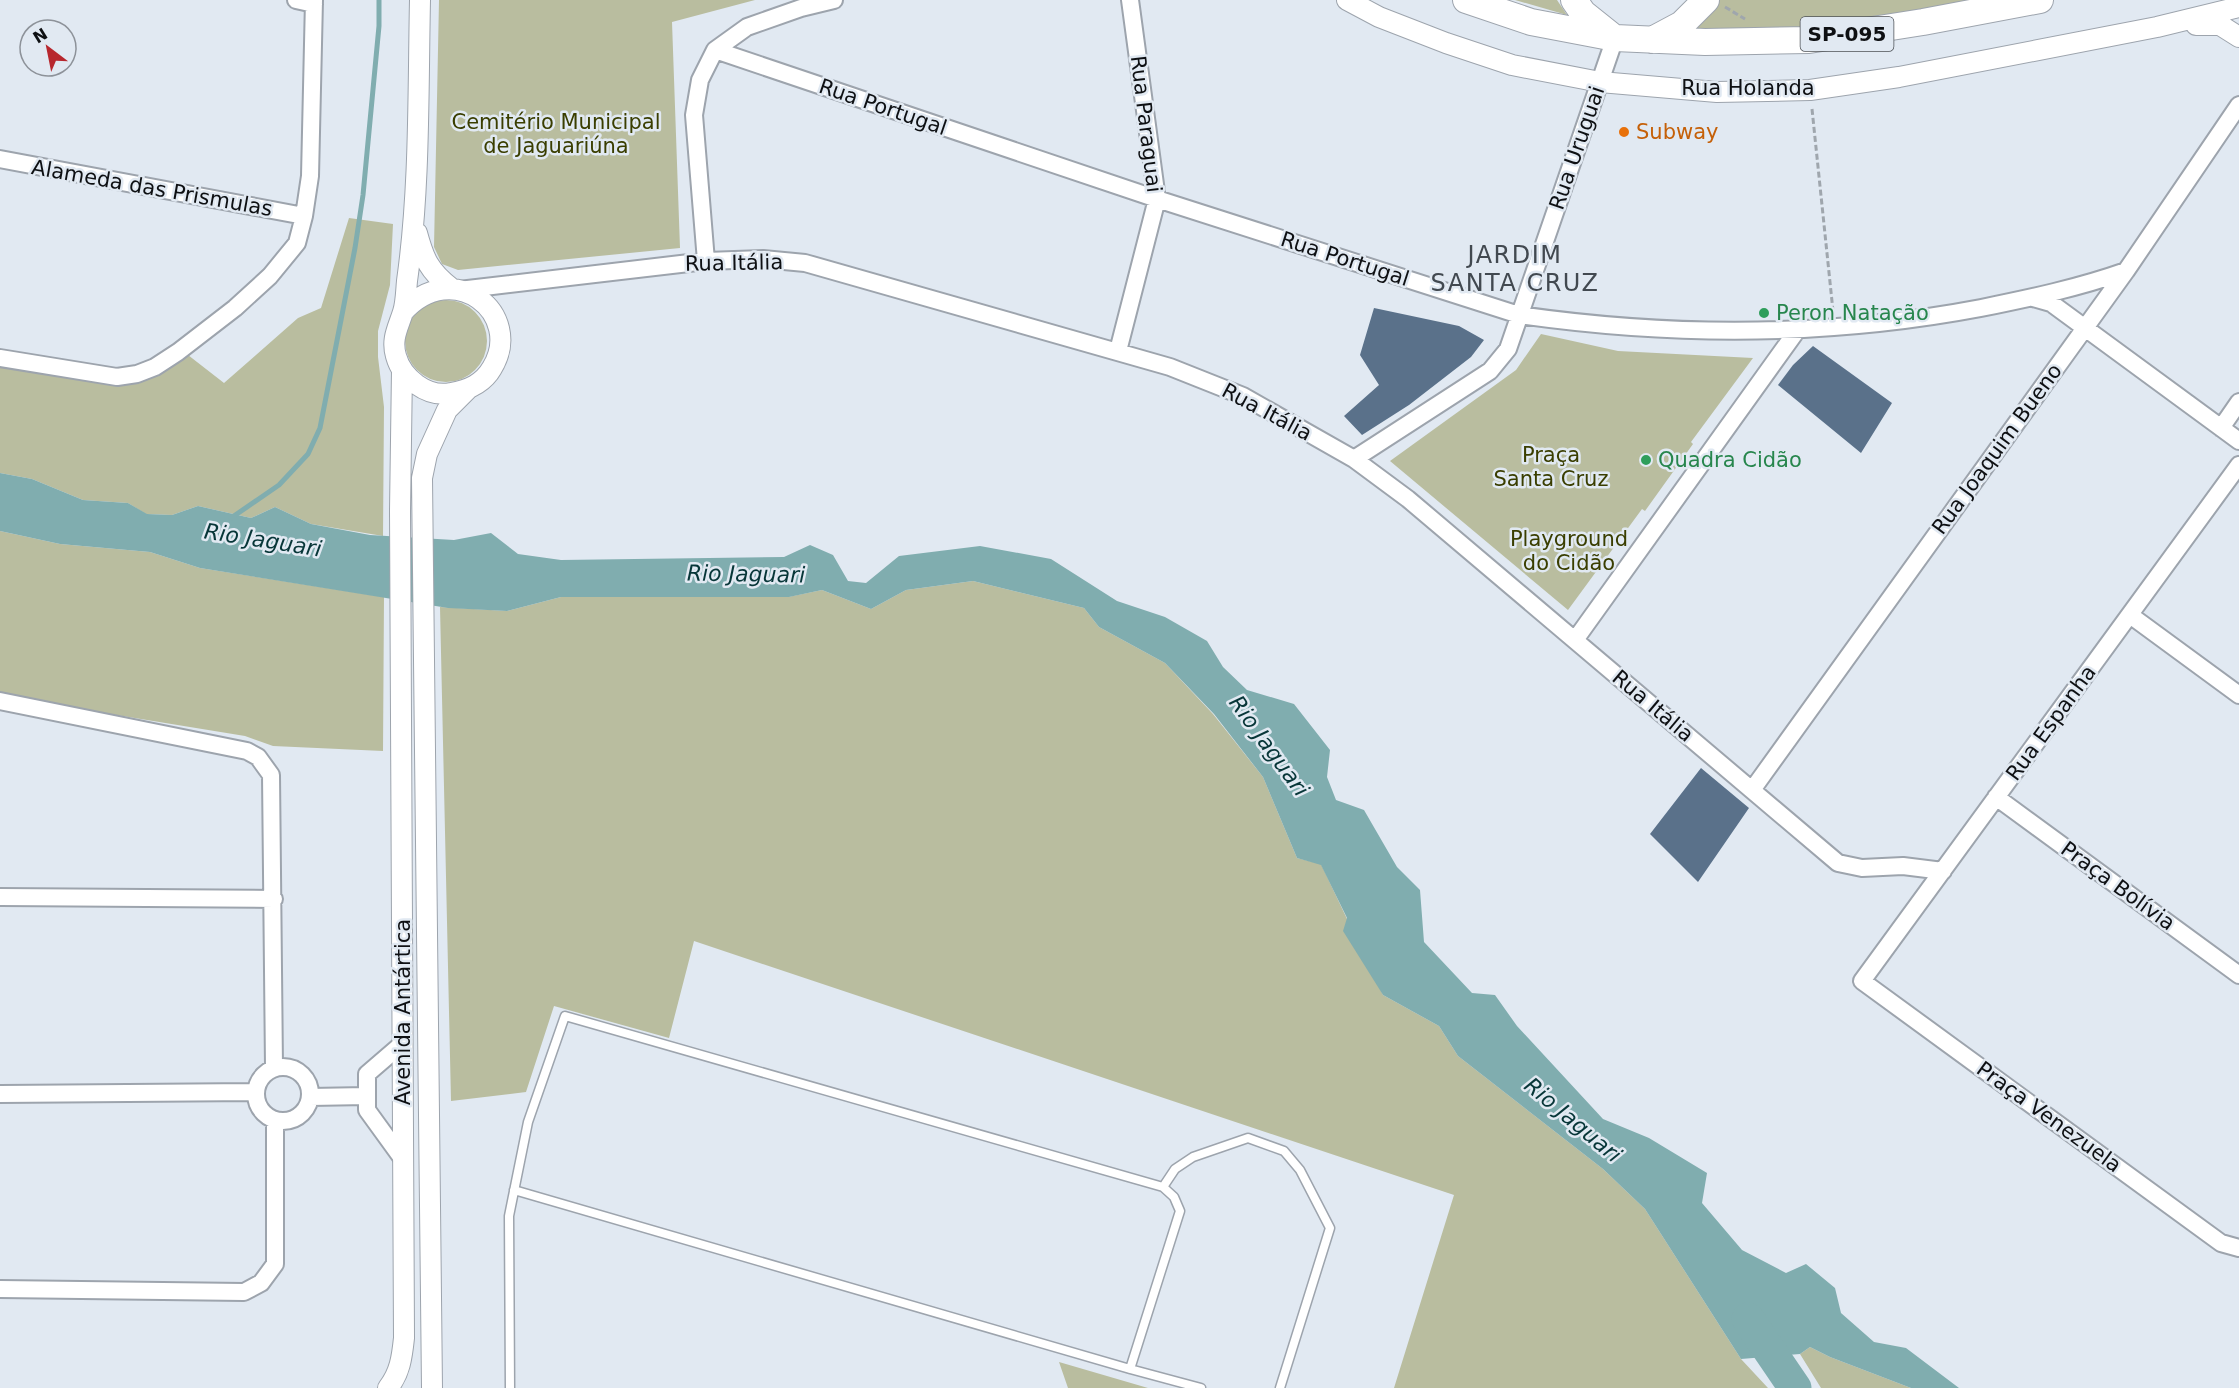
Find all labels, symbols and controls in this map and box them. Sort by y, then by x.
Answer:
road number: SP-095 [1800,17,1894,51]
north arrow [18,18,78,78]
text: N [30,24,51,47]
street label: Rua Paraguai [1126,54,1166,194]
street label: Rua Portugal [816,74,950,140]
street label: Rua Holanda [1681,76,1815,100]
street label: Rua Uruguai [1545,83,1609,213]
park label: Cemitério Municipal de Jaguariúna [451,110,661,158]
place label: Subway [1636,120,1718,144]
marker: Subway [1617,125,1631,139]
street label: Alameda das Prismulas [30,155,274,221]
street label: Rua Portugal [1278,227,1412,291]
district label: JARDIM SANTA CRUZ [1431,241,1599,297]
street label: Rua Itália [685,250,783,276]
place label: Peron Natação [1776,301,1929,325]
marker: Peron Natação [1757,306,1771,320]
street label: Rua Joaquim Bueno [1927,359,2067,539]
street label: Rua Itália [1218,378,1316,446]
park label: Praça Santa Cruz [1494,443,1608,491]
place label: Quadra Cidão [1658,448,1802,472]
marker: Quadra Cidão [1639,453,1653,467]
water label: Rio Jaguari [203,518,323,562]
park label: Playground do Cidão [1510,527,1628,575]
water label: Rio Jaguari [687,560,805,588]
street label: Rua Espanha [2001,661,2101,785]
street label: Rua Itália [1608,665,1698,747]
water label: Rio Jaguari [1224,691,1314,801]
street label: Praça Bolívia [2056,837,2180,935]
street label: Avenida Antártica [391,919,415,1105]
street label: Praça Venezuela [1972,1057,2126,1177]
water label: Rio Jaguari [1520,1072,1626,1168]

